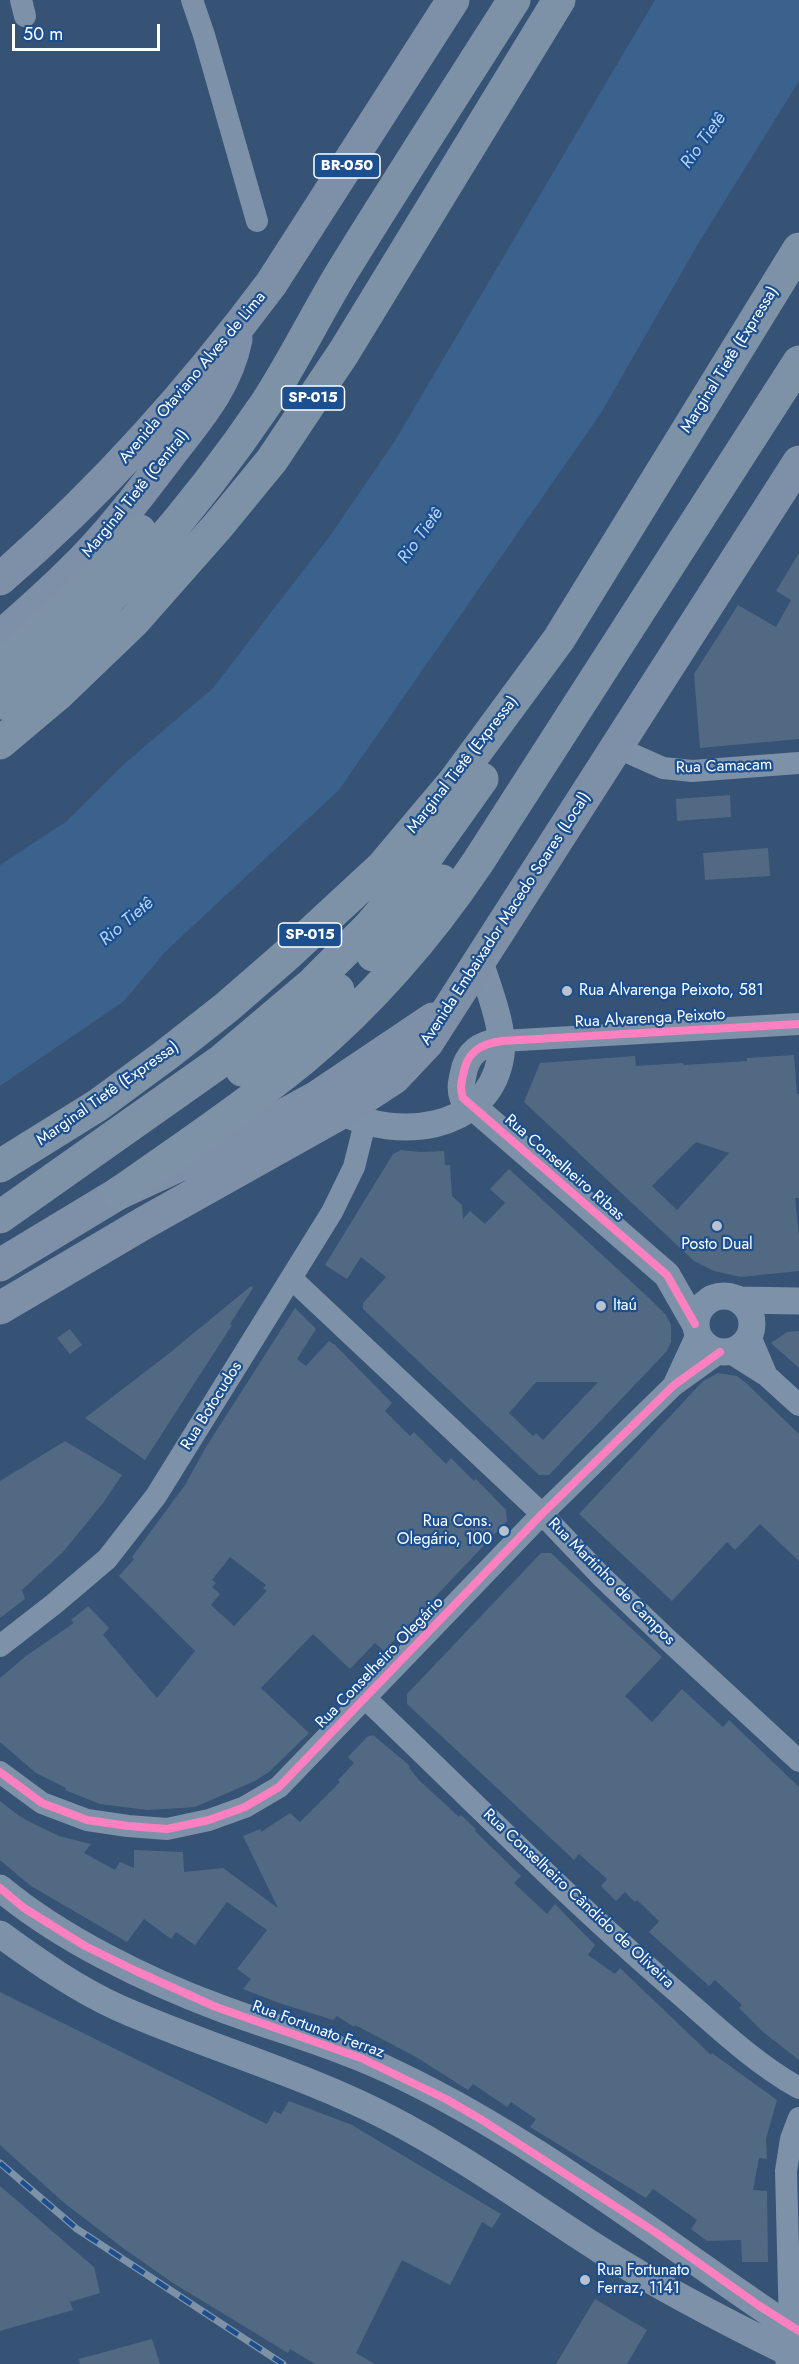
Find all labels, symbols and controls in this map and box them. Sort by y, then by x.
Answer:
scale bar [15,12,164,50]
text: 50 m [23,21,63,47]
water label: Rio Tietê [676,109,732,173]
road number: BR-050 [314,154,380,178]
street label: Marginal Tietê (Expressa) [677,283,783,437]
street label: Avenida Otaviano Alves de Lima [116,288,270,468]
road number: SP-015 [282,386,344,410]
street label: Marginal Tietê (Central) [79,426,193,562]
water label: Rio Tietê [393,504,449,568]
street label: Marginal Tietê (Expressa) [403,692,523,838]
street label: Rua Camacam [675,756,773,778]
street label: Avenida Embaixador Macedo Soares (Local) [417,789,595,1049]
water label: Rio Tietê [96,893,158,951]
road number: SP-015 [278,923,342,947]
place label: Rua Alvarenga Peixoto, 581 [579,981,764,1001]
marker: Rua Alvarenga Peixoto, 581 [560,984,574,998]
street label: Rua Alvarenga Peixoto [574,1005,726,1033]
street label: Marginal Tietê (Expressa) [33,1038,183,1150]
street label: Rua Conselheiro Ribas [500,1111,628,1225]
marker: Posto Dual [710,1219,724,1233]
place label: Posto Dual [681,1235,753,1255]
place label: Itaú [613,1296,637,1316]
marker: Itaú [594,1299,608,1313]
street label: Rua Botocudos [177,1358,247,1454]
place label: Rua Cons. Olegário, 100 [397,1512,492,1550]
street label: Rua Martinho de Campos [543,1514,679,1650]
marker: Rua Cons. Olegário, 100 [497,1524,511,1538]
street label: Rua Conselheiro Olegário [312,1593,448,1733]
street label: Rua Conselheiro Cândido de Oliveira [479,1805,677,1993]
street label: Rua Fortunato Ferraz [249,1997,387,2063]
place label: Rua Fortunato Ferraz, 1141 [597,2261,690,2299]
marker: Rua Fortunato Ferraz, 1141 [578,2273,592,2287]

